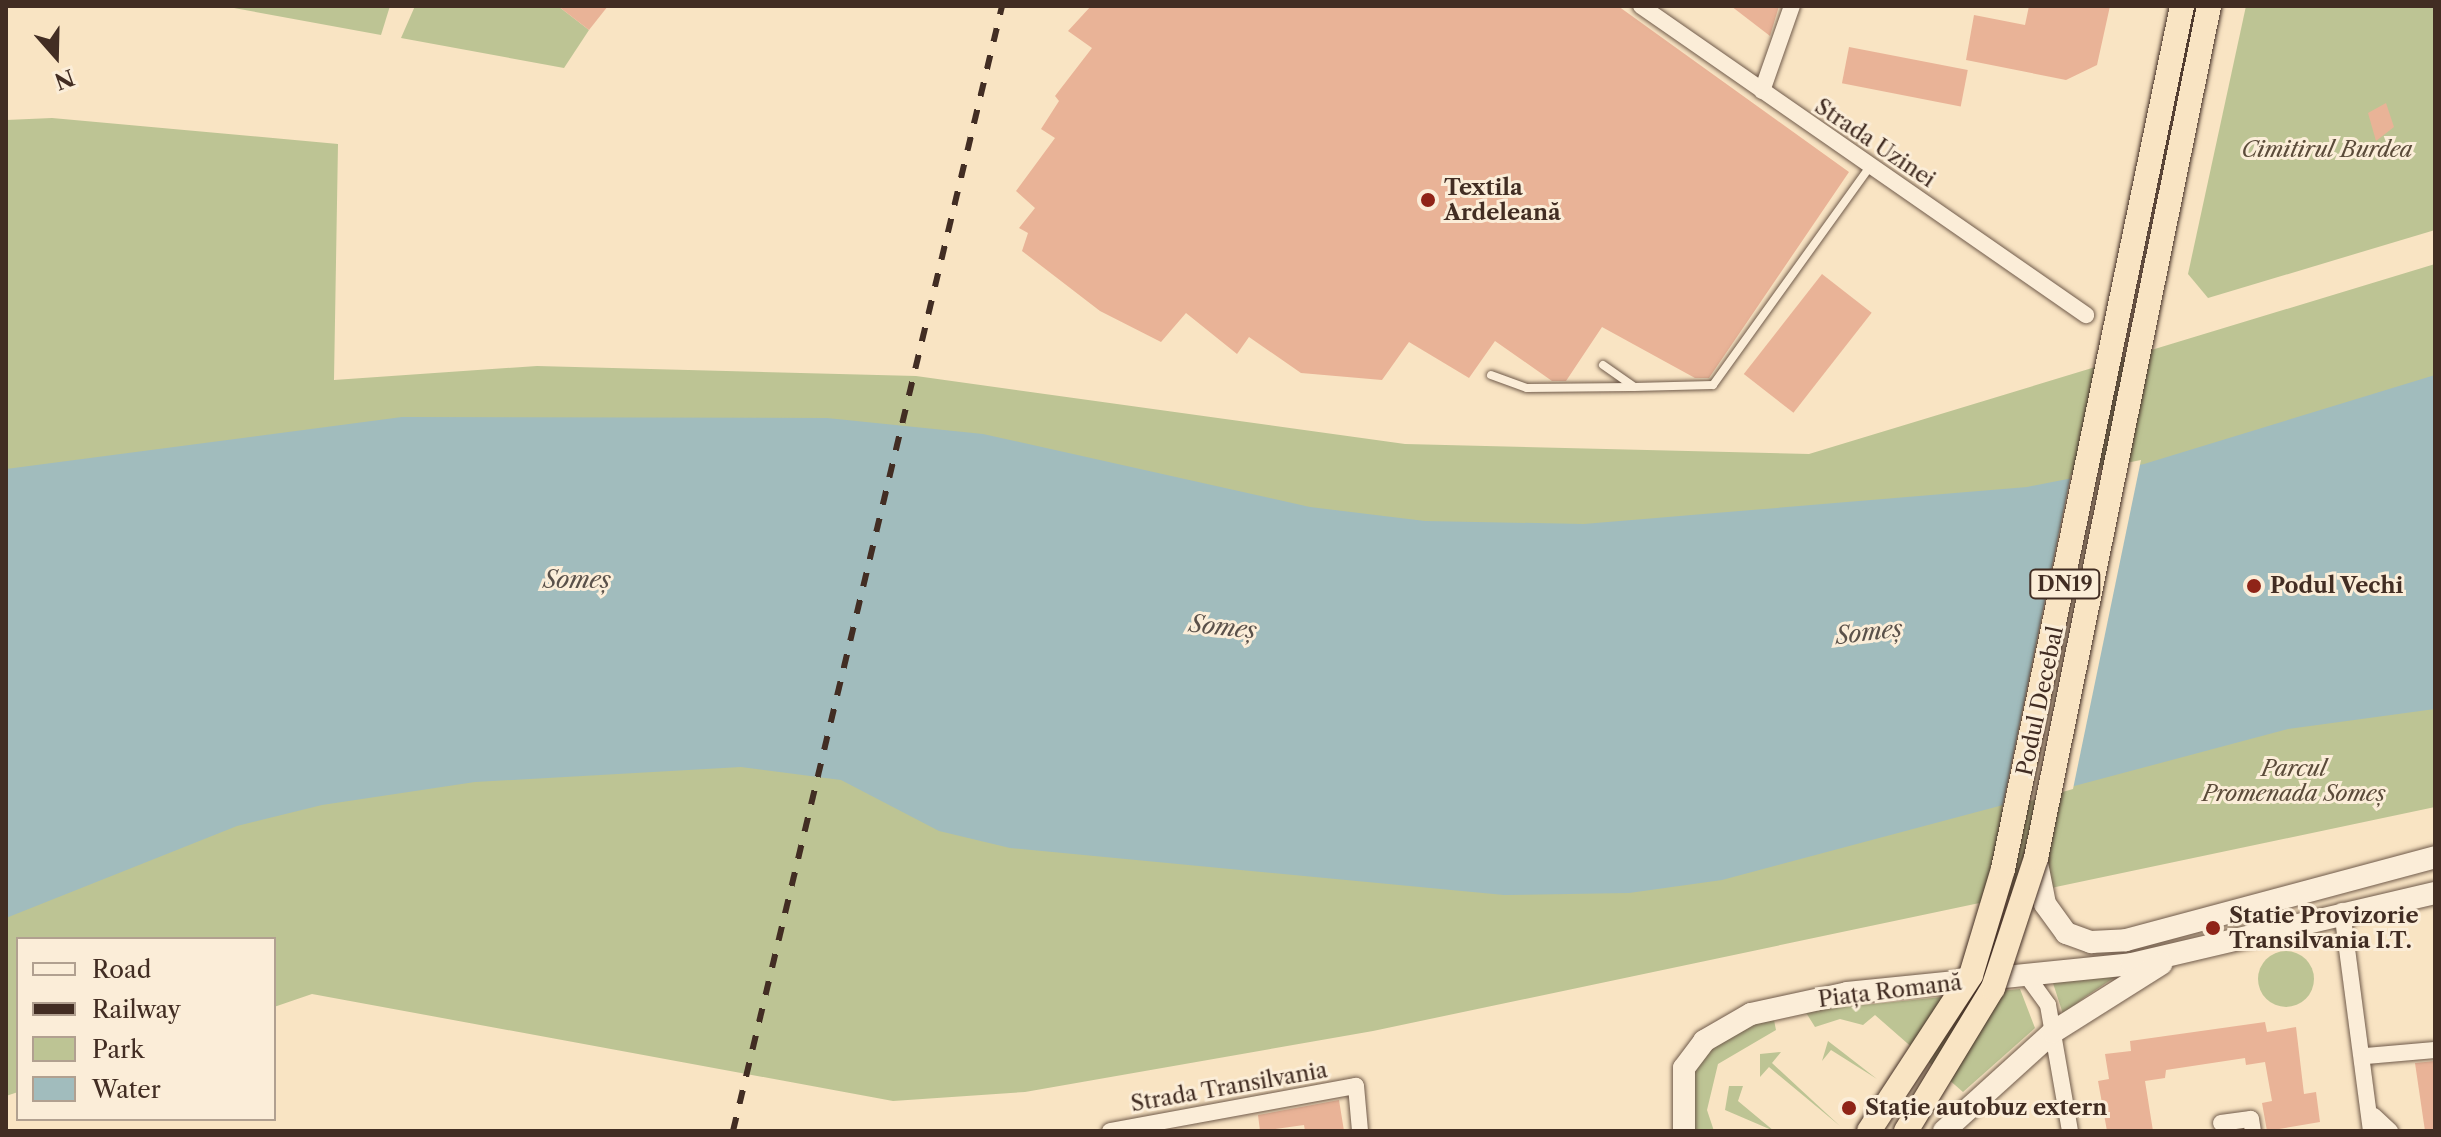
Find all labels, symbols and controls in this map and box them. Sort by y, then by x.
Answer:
north arrow [16,16,96,96]
text: N [51,63,78,95]
street label: Strada Uzinei [1810,93,1940,193]
park label: Cimitirul Burdea [2241,137,2413,163]
place label: Textila Ardeleană [1444,174,1561,226]
marker: Textila Ardeleană [1419,191,1437,209]
water label: Someș [543,566,611,594]
road number: DN19 [2029,568,2101,600]
place label: Podul Vechi [2270,573,2404,599]
marker: Podul Vechi [2245,577,2263,595]
water label: Someș [1188,609,1258,645]
water label: Someș [1834,614,1904,650]
street label: Podul Decebal [2011,624,2069,778]
park label: Parcul Promenada Someș [2202,755,2386,806]
place label: Statie Provizorie Transilvania I.T. [2229,902,2419,954]
marker: Statie Provizorie Transilvania I.T. [2204,919,2222,937]
legend [16,937,276,1121]
text: Road [92,955,151,984]
street label: Piața Romană [1816,969,1964,1013]
text: Railway [92,995,181,1024]
text: Park [92,1035,144,1064]
street label: Strada Transilvania [1128,1057,1330,1117]
text: Water [92,1075,161,1104]
place label: Stație autobuz extern [1865,1095,2107,1121]
marker: Stație autobuz extern [1840,1099,1858,1117]

